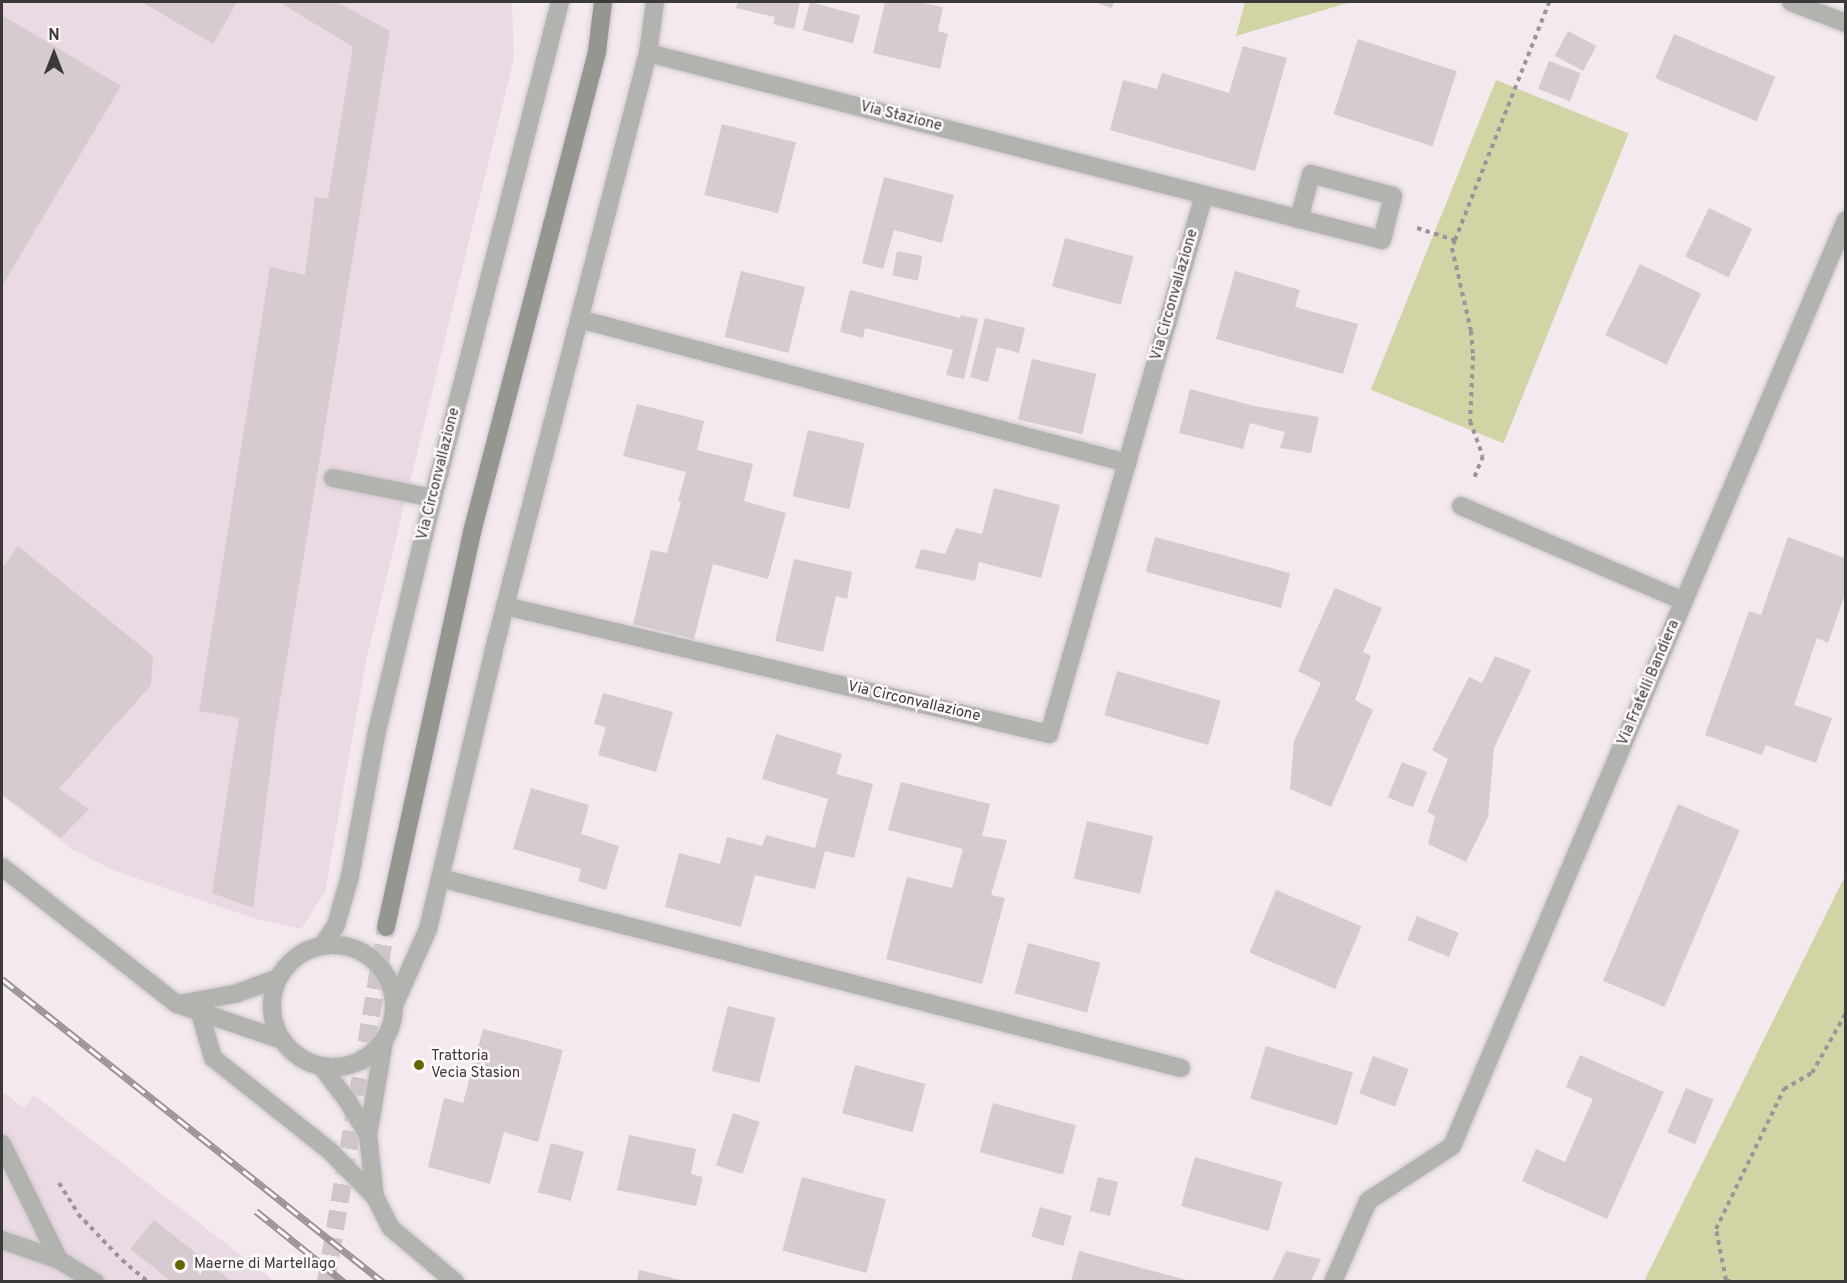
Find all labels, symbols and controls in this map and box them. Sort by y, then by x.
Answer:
north arrow [24,24,84,84]
text: N [48,26,60,46]
street label: Via Stazione [858,98,944,136]
street label: Via Circonvallazione [1148,227,1202,363]
street label: Via Circonvallazione [414,406,464,542]
street label: Via Fratelli Bandiera [1614,617,1684,749]
street label: Via Circonvallazione [846,678,982,726]
place label: Trattoria Vecia Stasion [431,1047,520,1082]
marker: Trattoria Vecia Stasion [412,1058,426,1072]
marker: Maerne di Martellago [171,1256,189,1274]
place label: Maerne di Martellago [194,1256,336,1274]

